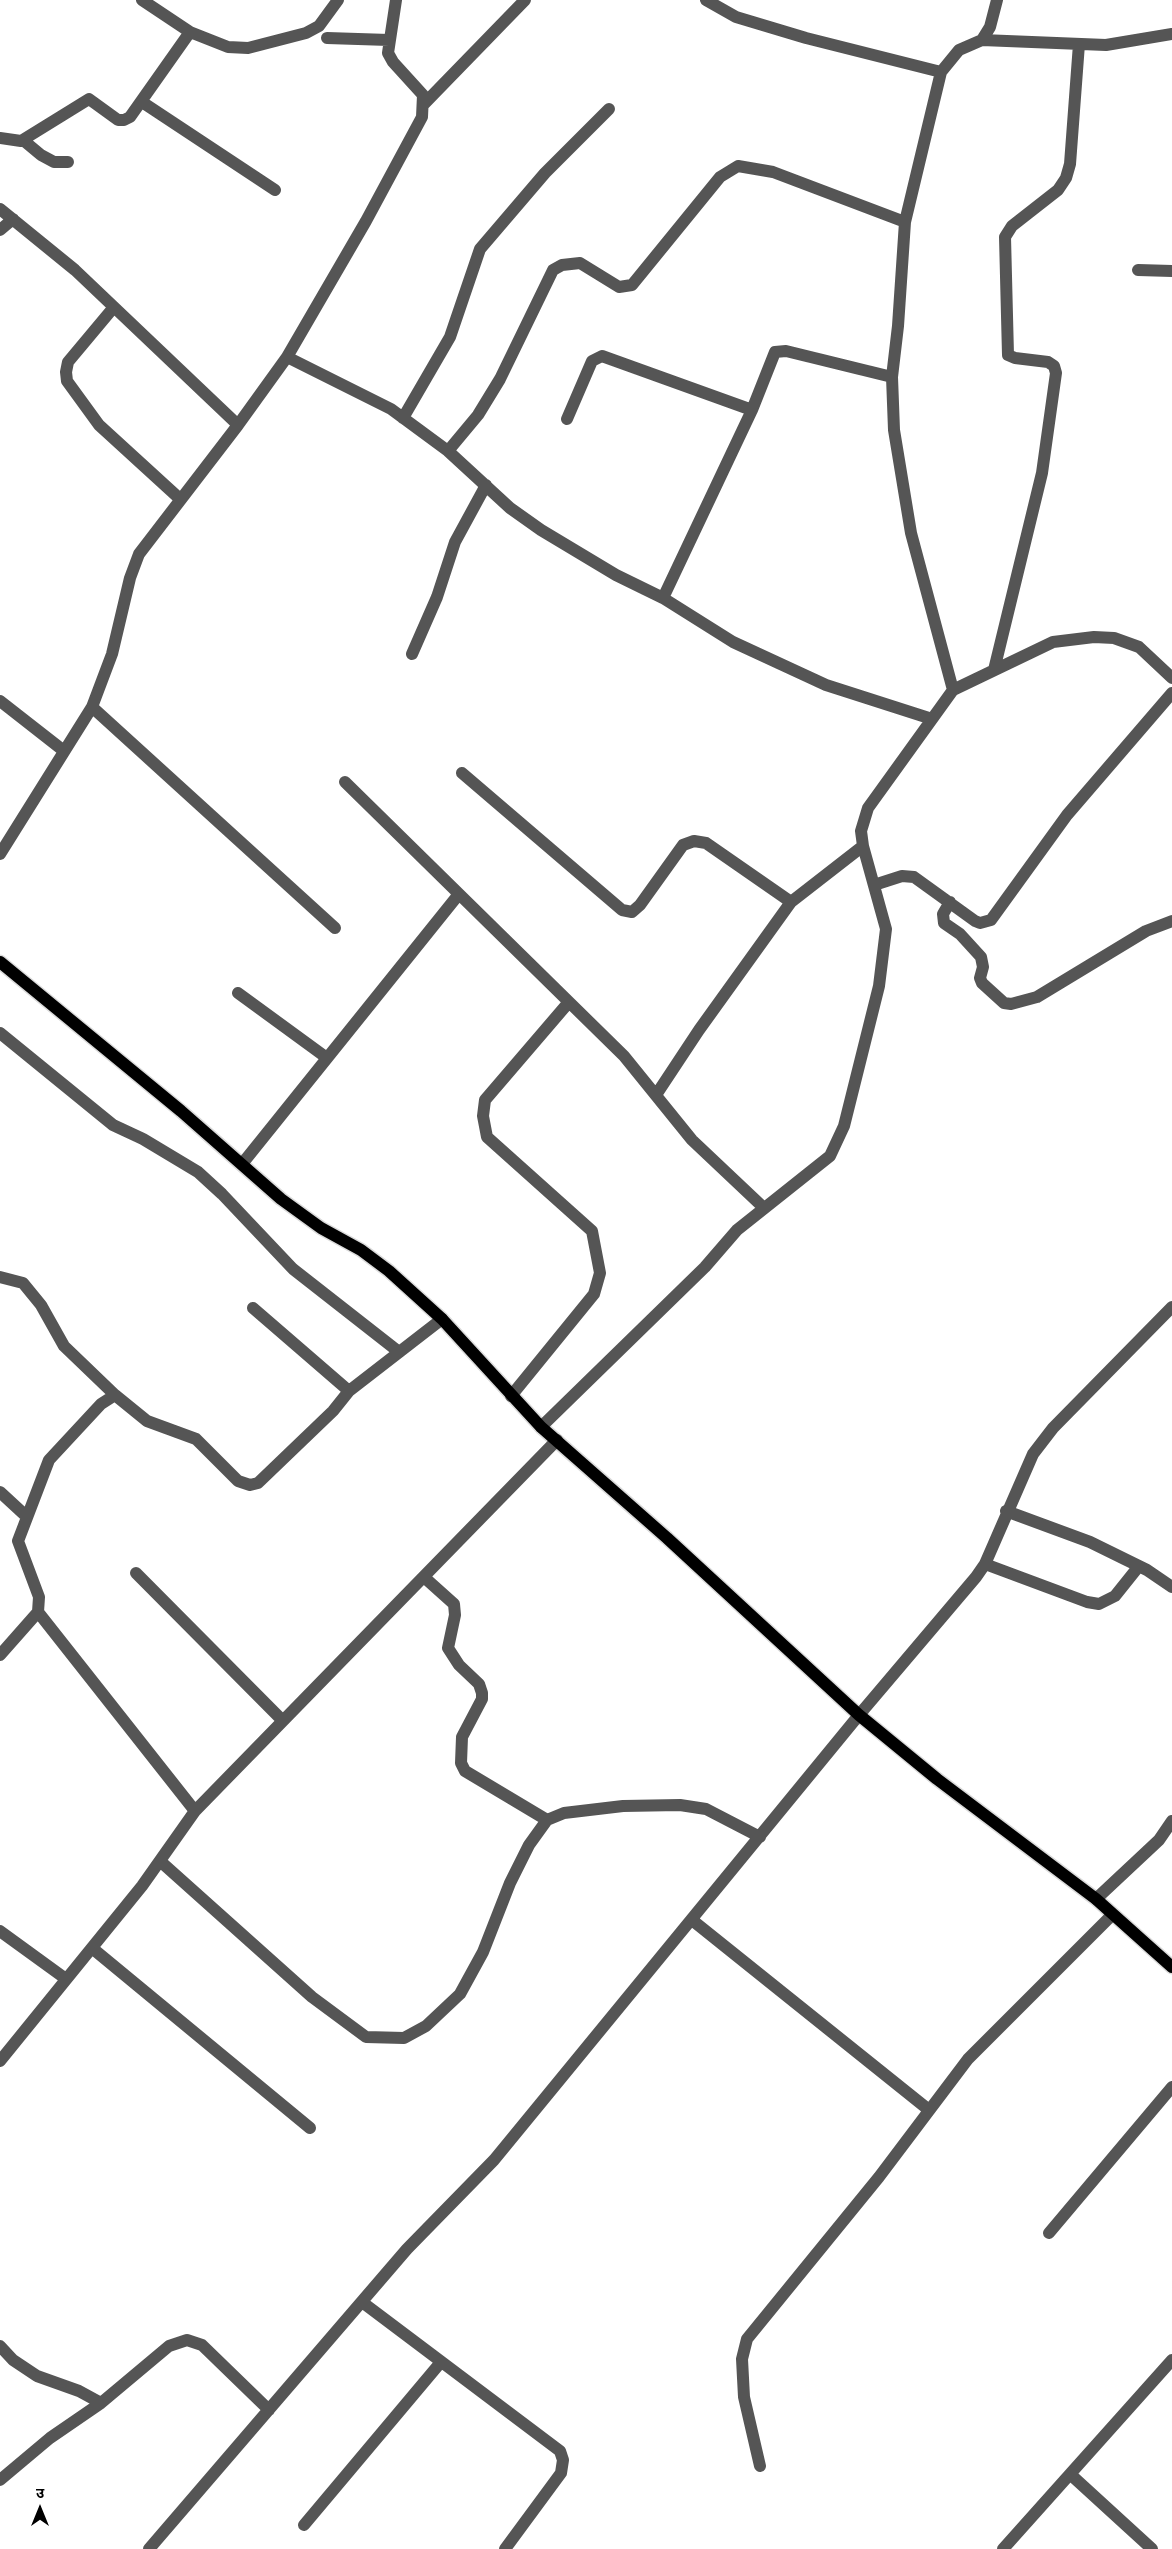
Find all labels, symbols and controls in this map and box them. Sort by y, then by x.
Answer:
north arrow [15,2484,65,2534]
text: उ [36,2484,44,2503]

